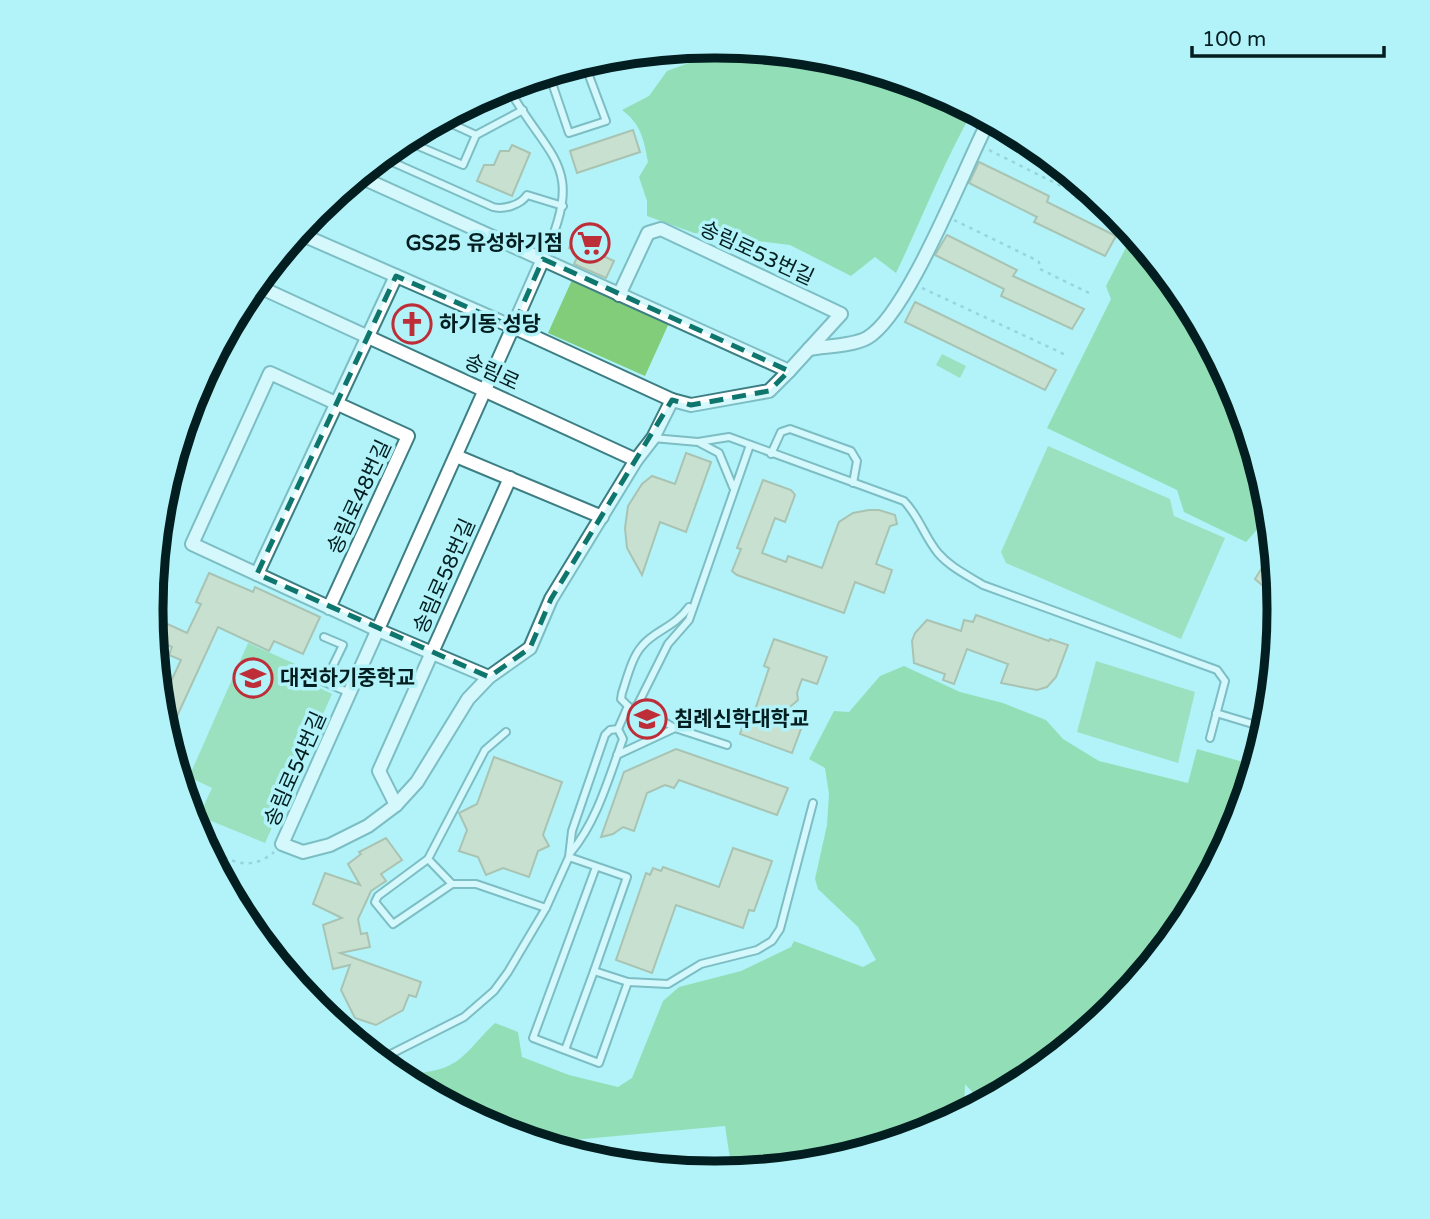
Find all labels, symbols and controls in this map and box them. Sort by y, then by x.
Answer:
scale bar [1192,14,1384,58]
text: 100 m [1202,27,1266,52]
street label: 송림로53번길 [696,216,818,291]
supermarket icon: GS25 유성하기점 [569,222,611,264]
place label: GS25 유성하기점 [406,231,563,256]
church icon: 하기동 성당 [391,303,433,345]
place label: 하기동 성당 [439,312,541,337]
street label: 송림로 [460,349,523,396]
street label: 송림로48번길 [322,436,397,558]
street label: 송림로58번길 [408,515,481,637]
school or university icon: 대전하기중학교 [232,657,274,699]
place label: 대전하기중학교 [280,666,415,691]
school or university icon: 침례신학대학교 [626,698,668,740]
place label: 침례신학대학교 [674,707,809,732]
street label: 송림로54번길 [259,708,332,830]

